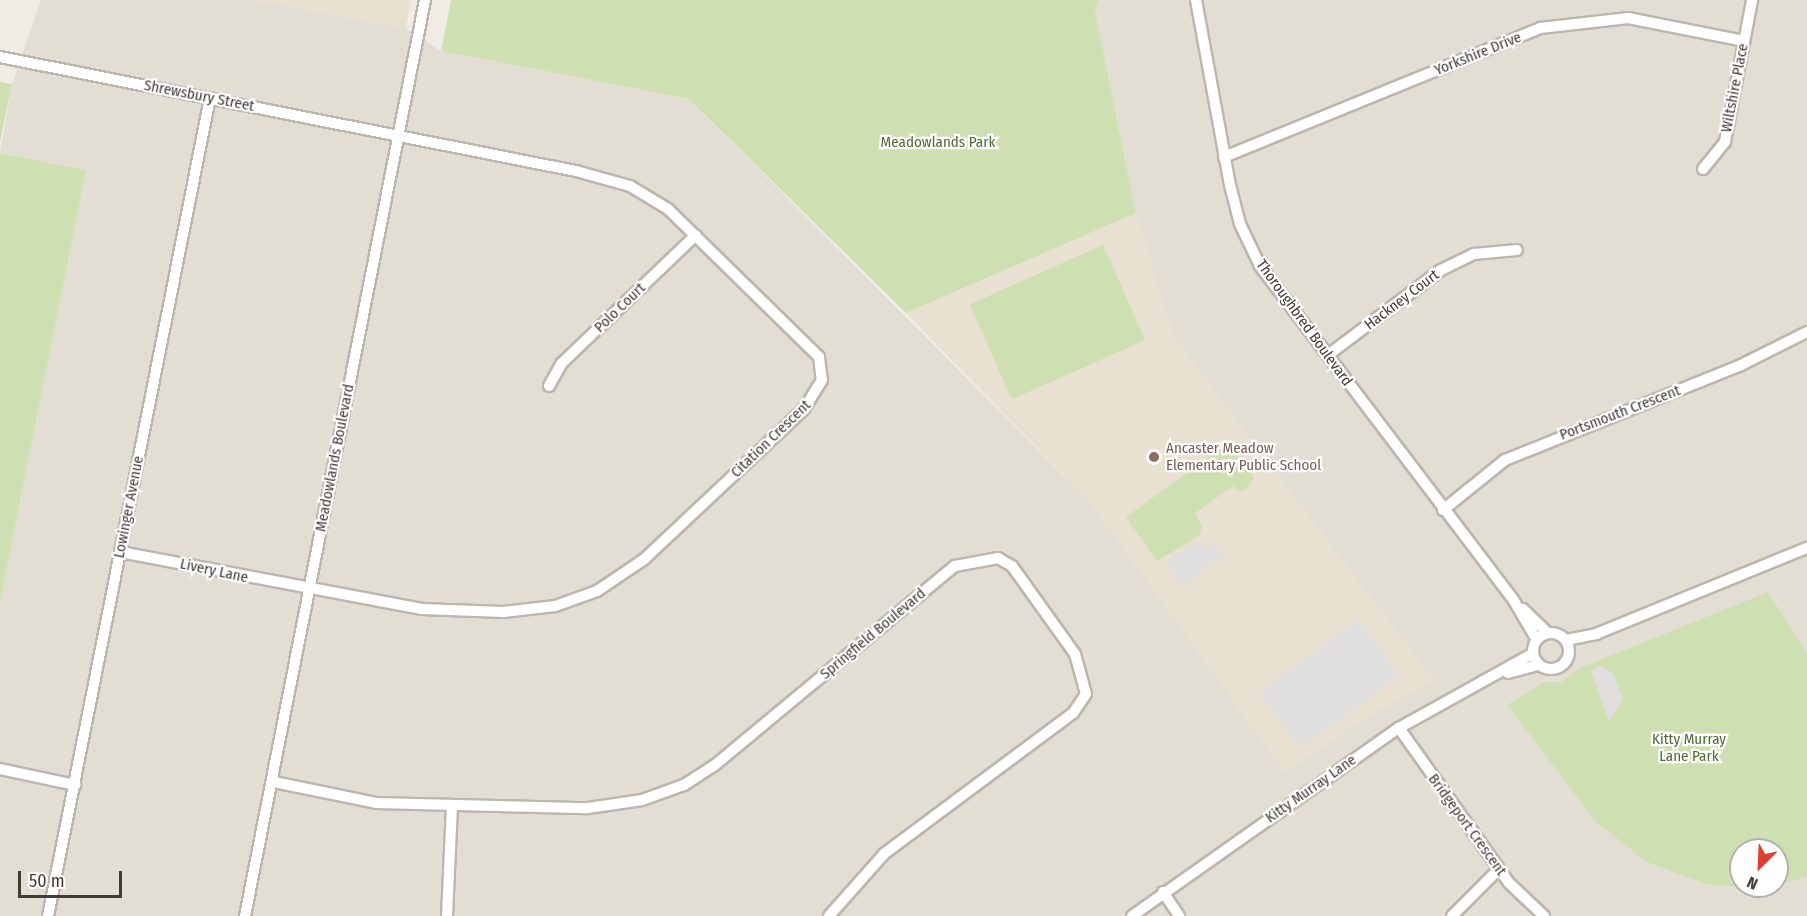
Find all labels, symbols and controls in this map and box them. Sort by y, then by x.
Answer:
street label: Yorkshire Drive [1432,28,1524,80]
street label: Wiltshire Place [1718,42,1752,134]
street label: Shrewsbury Street [142,76,256,116]
park label: Meadowlands Park [881,134,995,152]
street label: Thoroughbred Boulevard [1252,256,1356,390]
street label: Hackney Court [1361,266,1443,334]
street label: Polo Court [591,279,649,337]
street label: Portsmouth Crescent [1557,382,1683,444]
street label: Meadowlands Boulevard [312,383,358,533]
street label: Citation Crescent [727,396,815,482]
place label: Ancaster Meadow Elementary Public School [1166,439,1321,474]
marker: Ancaster Meadow Elementary Public School [1147,450,1161,464]
street label: Lowinger Avenue [110,454,148,560]
street label: Livery Lane [178,555,250,587]
street label: Springfield Boulevard [817,585,929,683]
park label: Kitty Murray Lane Park [1652,730,1726,765]
street label: Kitty Murray Lane [1262,751,1360,827]
street label: Bridgeport Crescent [1424,771,1510,879]
north arrow [1729,838,1789,898]
scale bar [21,859,124,897]
text: 50 m [29,870,65,892]
text: N [1744,872,1761,894]

